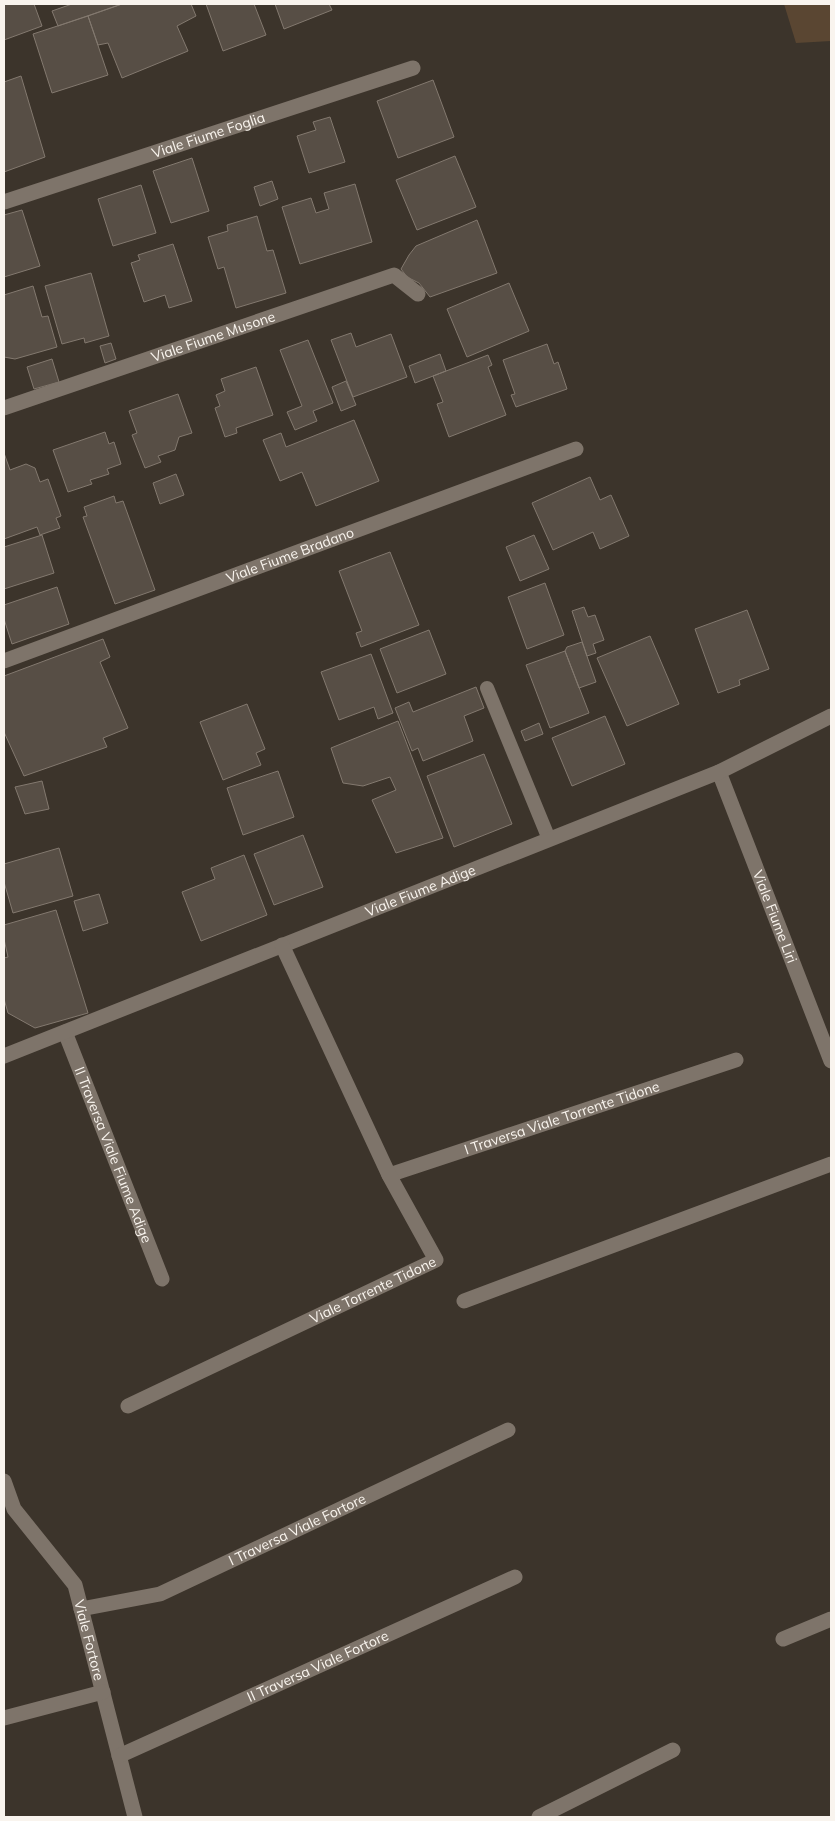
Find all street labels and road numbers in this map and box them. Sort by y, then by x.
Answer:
street label: Viale Fiume Foglia [149,108,267,162]
street label: Viale Fiume Musone [149,307,278,366]
street label: Viale Fiume Bradano [224,523,356,587]
street label: Viale Fiume Adige [363,861,478,921]
street label: Viale Fiume Liri [749,867,801,966]
street label: II Traversa Viale Fiume Adige [71,1064,156,1246]
street label: I Traversa Viale Torrente Tidone [462,1077,662,1158]
street label: Viale Torrente Tidone [307,1252,439,1328]
street label: I Traversa Viale Fortore [226,1489,369,1569]
street label: Viale Fortore [70,1598,108,1682]
street label: II Traversa Viale Fortore [244,1626,391,1706]

